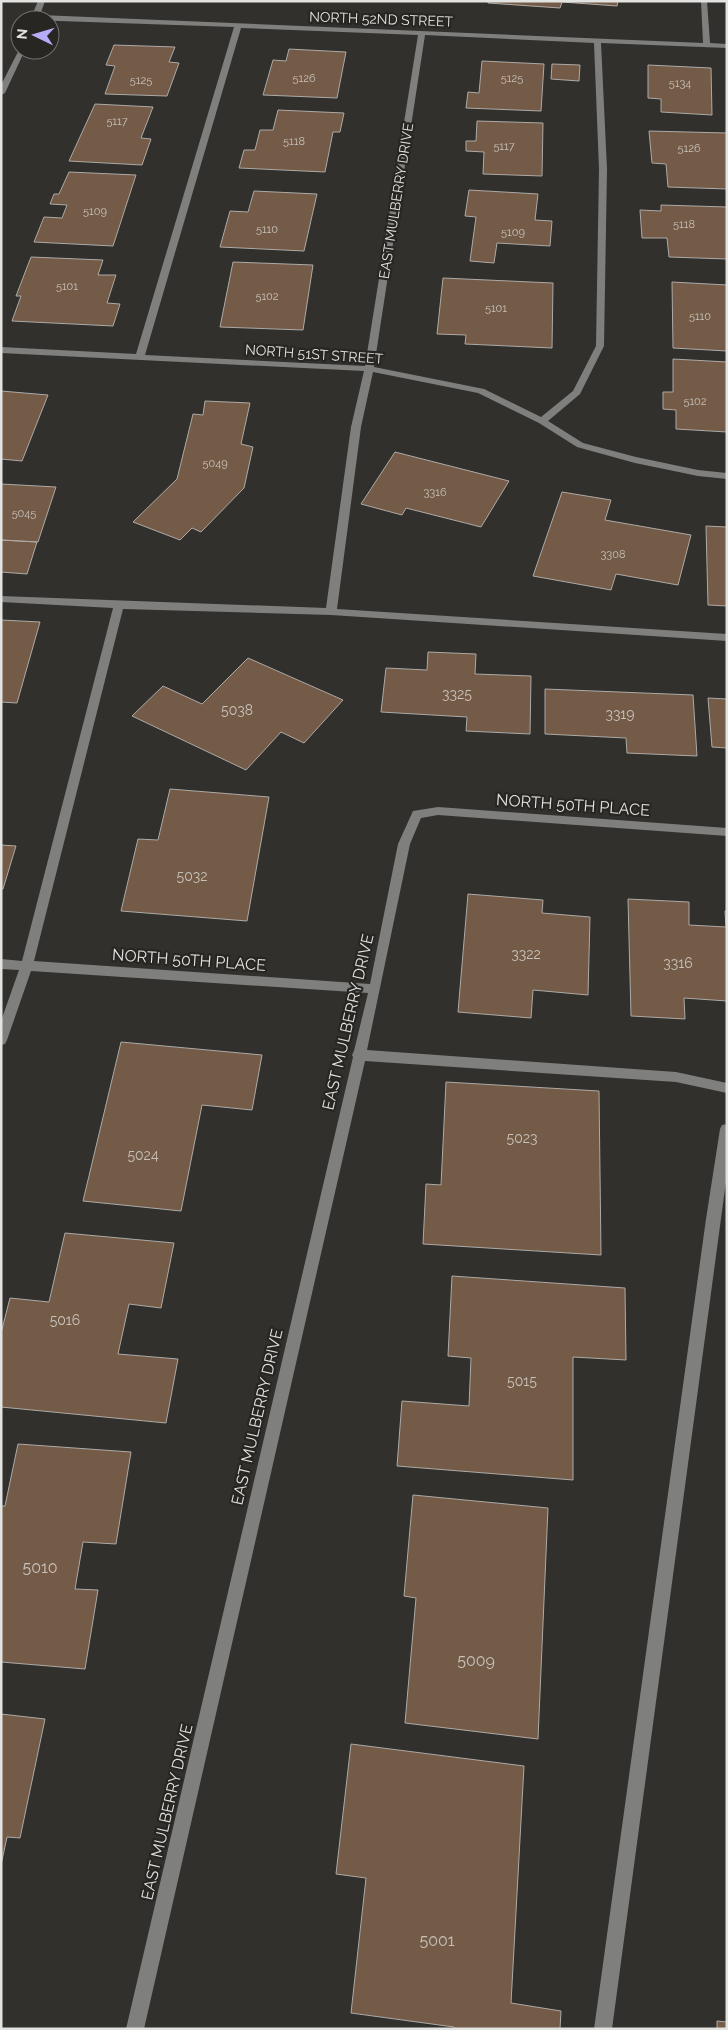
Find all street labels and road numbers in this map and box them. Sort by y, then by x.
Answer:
street label: NORTH 52ND STREET [309,8,454,30]
street label: EAST MULBERRY DRIVE [376,122,416,280]
street label: NORTH 51ST STREET [244,341,384,367]
street label: NORTH 50TH PLACE [496,790,651,820]
street label: EAST MULBERRY DRIVE [318,932,378,1112]
street label: NORTH 50TH PLACE [112,945,267,975]
street label: EAST MULBERRY DRIVE [227,1327,287,1507]
street label: EAST MULBERRY DRIVE [137,1722,197,1902]

